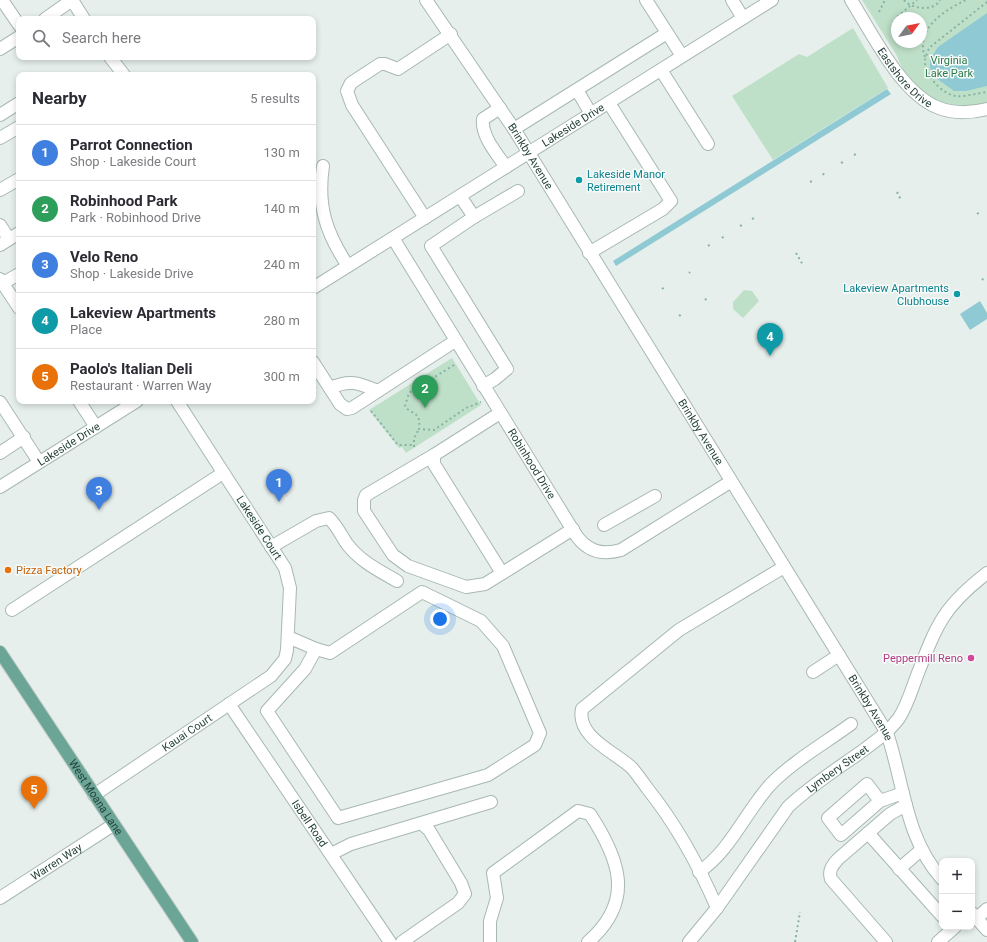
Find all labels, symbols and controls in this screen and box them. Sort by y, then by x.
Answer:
north arrow [891,12,927,48]
search box [16,16,316,60]
icon: search [30,27,52,49]
text: Search here [62,29,141,47]
street label: Eastshore Drive [875,45,935,110]
park label: Virginia Lake Park [925,54,973,80]
text: Nearby [32,88,87,108]
text: 5 results [250,91,300,106]
street label: Lakeside Drive [539,100,607,149]
street label: Brinkby Avenue [505,121,556,192]
text: Parrot Connection [70,136,193,154]
text: 1 [41,145,49,160]
text: 130 m [263,145,300,160]
text: Shop · Lakeside Court [70,154,196,169]
place label: Lakeside Manor Retirement [587,168,665,194]
marker: Lakeside Manor Retirement [574,175,584,185]
text: Robinhood Park [70,192,178,210]
text: 2 [41,201,49,216]
text: 140 m [263,201,300,216]
text: Park · Robinhood Drive [70,210,201,225]
text: Velo Reno [70,248,138,266]
text: 3 [41,257,49,272]
text: 240 m [263,257,300,272]
text: Shop · Lakeside Drive [70,266,193,281]
place label: Lakeview Apartments Clubhouse [843,282,949,308]
marker: Lakeview Apartments Clubhouse [952,289,962,299]
text: Lakeview Apartments [70,304,216,322]
text: 4 [41,313,49,328]
text: 280 m [263,313,300,328]
text: Place [70,322,102,337]
pin: 4 [757,323,783,356]
text: Paolo's Italian Deli [70,360,192,378]
text: 5 [41,369,49,384]
text: 300 m [263,369,300,384]
pin: 2 [412,375,438,408]
text: Restaurant · Warren Way [70,378,211,393]
street label: Brinkby Avenue [676,396,726,467]
street label: Lakeside Drive [35,419,102,468]
street label: Robinhood Drive [505,426,559,501]
pin: 1 [266,469,292,502]
pin: 3 [86,477,112,510]
street label: Lakeside Court [234,494,285,563]
place label: Pizza Factory [16,564,82,577]
marker: Pizza Factory [3,565,13,575]
your location [430,609,450,629]
place label: Peppermill Reno [883,652,963,665]
marker: Peppermill Reno [966,653,976,663]
street label: Brinkby Avenue [846,672,896,742]
street label: Kauai Court [159,711,215,754]
street label: Lymbery Street [804,742,871,795]
street label: West Moana Lane [66,757,126,837]
pin: 5 [21,776,47,809]
street label: Isbell Road [289,797,330,849]
street label: Warren Way [28,840,85,883]
map controls [939,858,975,930]
button: + [939,858,975,894]
button: − [939,894,975,930]

